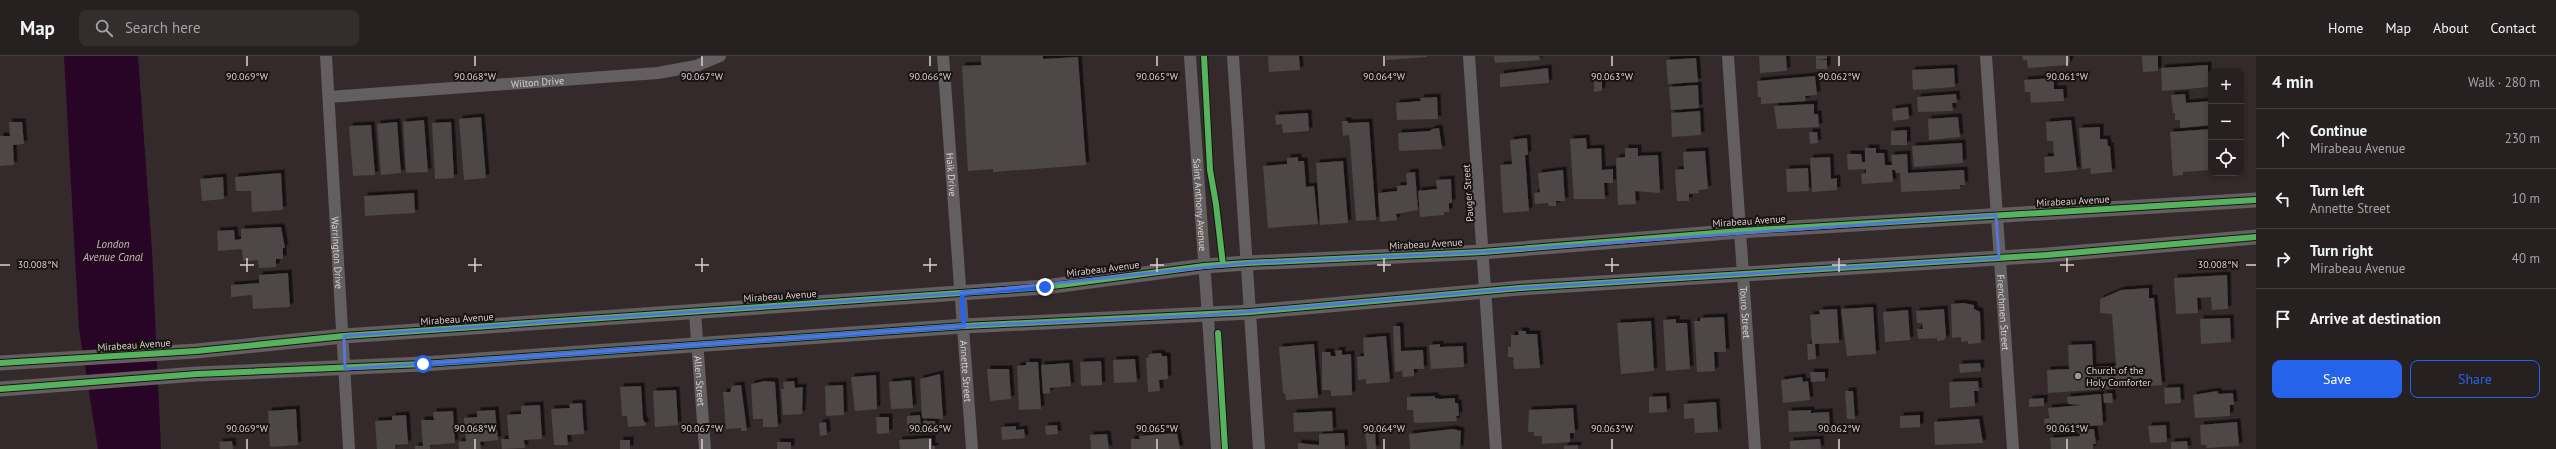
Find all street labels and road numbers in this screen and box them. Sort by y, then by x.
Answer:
street label: Wilton Drive [510,73,564,90]
street label: Haik Drive [944,152,960,197]
street label: Saint Anthony Avenue [1191,158,1210,252]
street label: Pauger Street [1459,163,1476,222]
street label: Mirabeau Avenue [2036,193,2110,209]
street label: Mirabeau Avenue [1712,212,1786,230]
street label: Warrington Drive [329,216,346,289]
street label: Mirabeau Avenue [1389,236,1463,252]
street label: Mirabeau Avenue [1066,258,1140,280]
street label: Frenchmen Street [1995,274,2013,351]
street label: Touro Street [1737,286,1754,339]
street label: Mirabeau Avenue [743,287,817,305]
street label: Mirabeau Avenue [420,310,494,328]
street label: Mirabeau Avenue [97,336,171,354]
street label: Annette Street [957,340,975,403]
street label: Allen Street [692,355,708,407]

